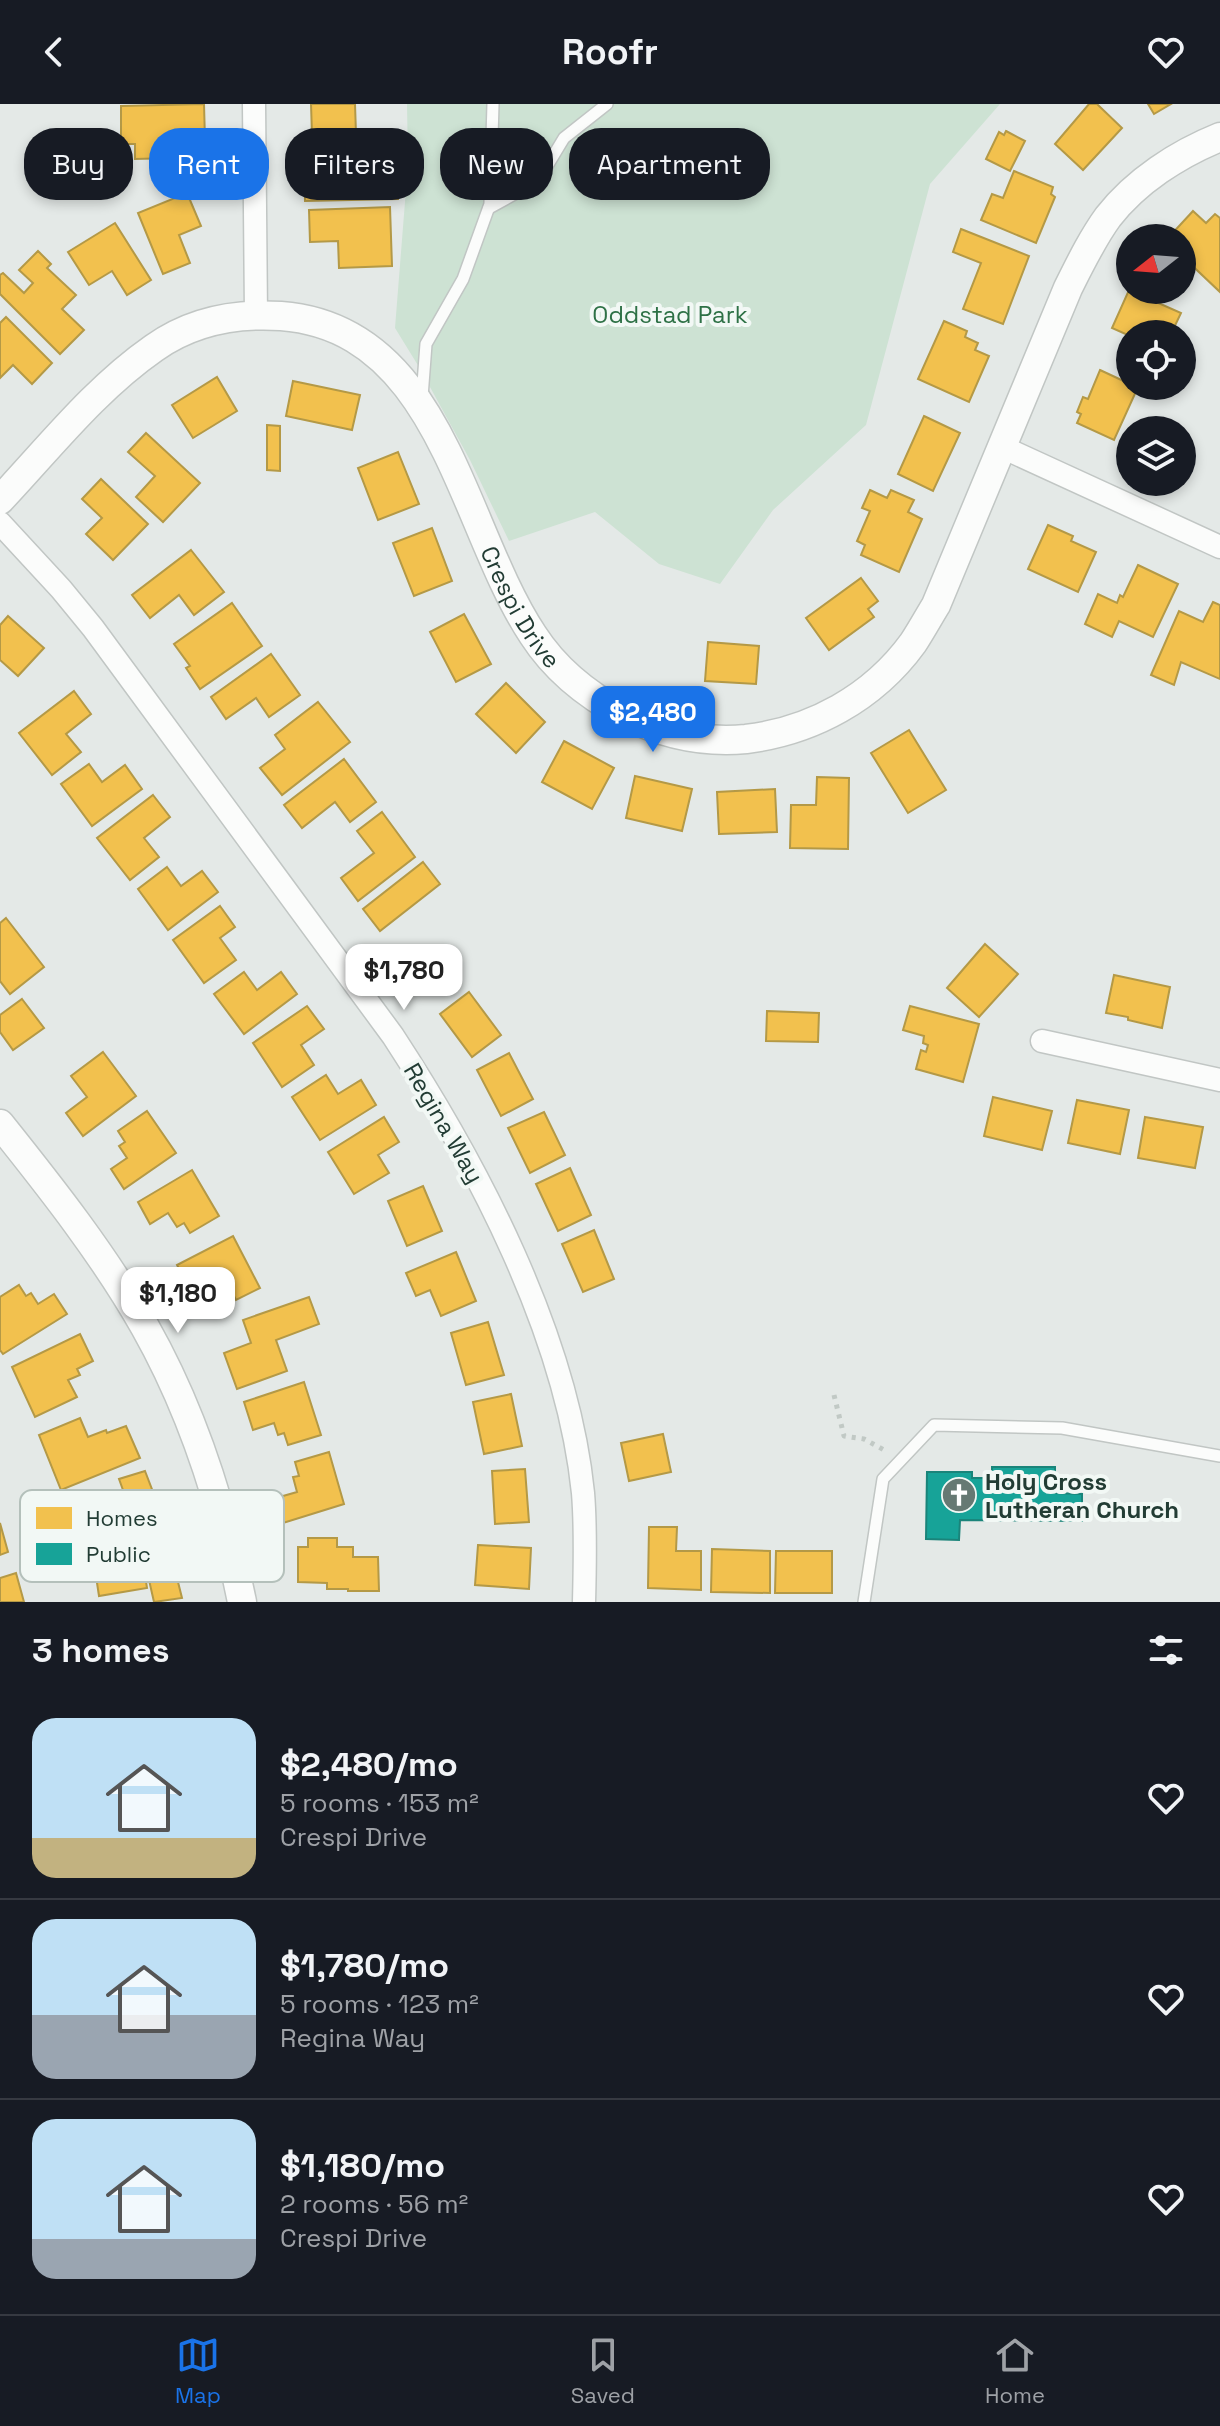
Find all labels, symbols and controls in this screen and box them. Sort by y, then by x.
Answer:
text: Roofr [562,29,658,75]
icon: back [32,30,76,74]
icon: heart [1144,30,1188,74]
chip: Buy [24,128,133,200]
chip: Rent [149,128,269,200]
chip: Filters [285,128,424,200]
chip: New [440,128,553,200]
chip: Apartment [569,128,770,200]
north arrow [1116,224,1196,304]
map controls [1116,224,1196,496]
park label: Oddstad Park [592,299,748,330]
button: locate [1116,320,1196,400]
button: layers [1116,416,1196,496]
street label: Crespi Drive [474,541,568,675]
pin: $2,480 [588,686,718,754]
text: $2,480 [609,695,697,729]
pin: $1,780 [339,944,469,1012]
text: $1,780 [363,953,445,987]
street label: Regina Way [397,1057,491,1189]
pin: $1,180 [113,1267,243,1335]
text: $1,180 [139,1276,217,1310]
place label: Holy Cross Lutheran Church [985,1466,1179,1525]
church icon: Holy Cross Lutheran Church [940,1476,978,1514]
legend [20,1490,284,1582]
text: Homes [86,1504,158,1532]
text: Public [86,1540,151,1568]
icon: filters [1144,1628,1188,1672]
text: 3 homes [32,1629,170,1672]
text: $2,480/mo [280,1743,458,1786]
icon: home [96,1750,192,1846]
icon: heart [1144,1776,1188,1820]
text: 5 rooms · 153 m² [280,1786,479,1820]
text: Crespi Drive [280,1820,427,1854]
text: $1,780/mo [280,1944,449,1987]
icon: home [96,1951,192,2047]
icon: heart [1144,1977,1188,2021]
text: 5 rooms · 123 m² [280,1987,479,2021]
text: Regina Way [280,2021,425,2055]
text: $1,180/mo [280,2144,445,2187]
icon: home [96,2151,192,2247]
icon: heart [1144,2177,1188,2221]
text: 2 rooms · 56 m² [280,2187,468,2221]
text: Crespi Drive [280,2221,427,2255]
tab: Map [175,2333,221,2409]
tab: Saved [571,2333,635,2409]
tab: Home [985,2333,1045,2409]

